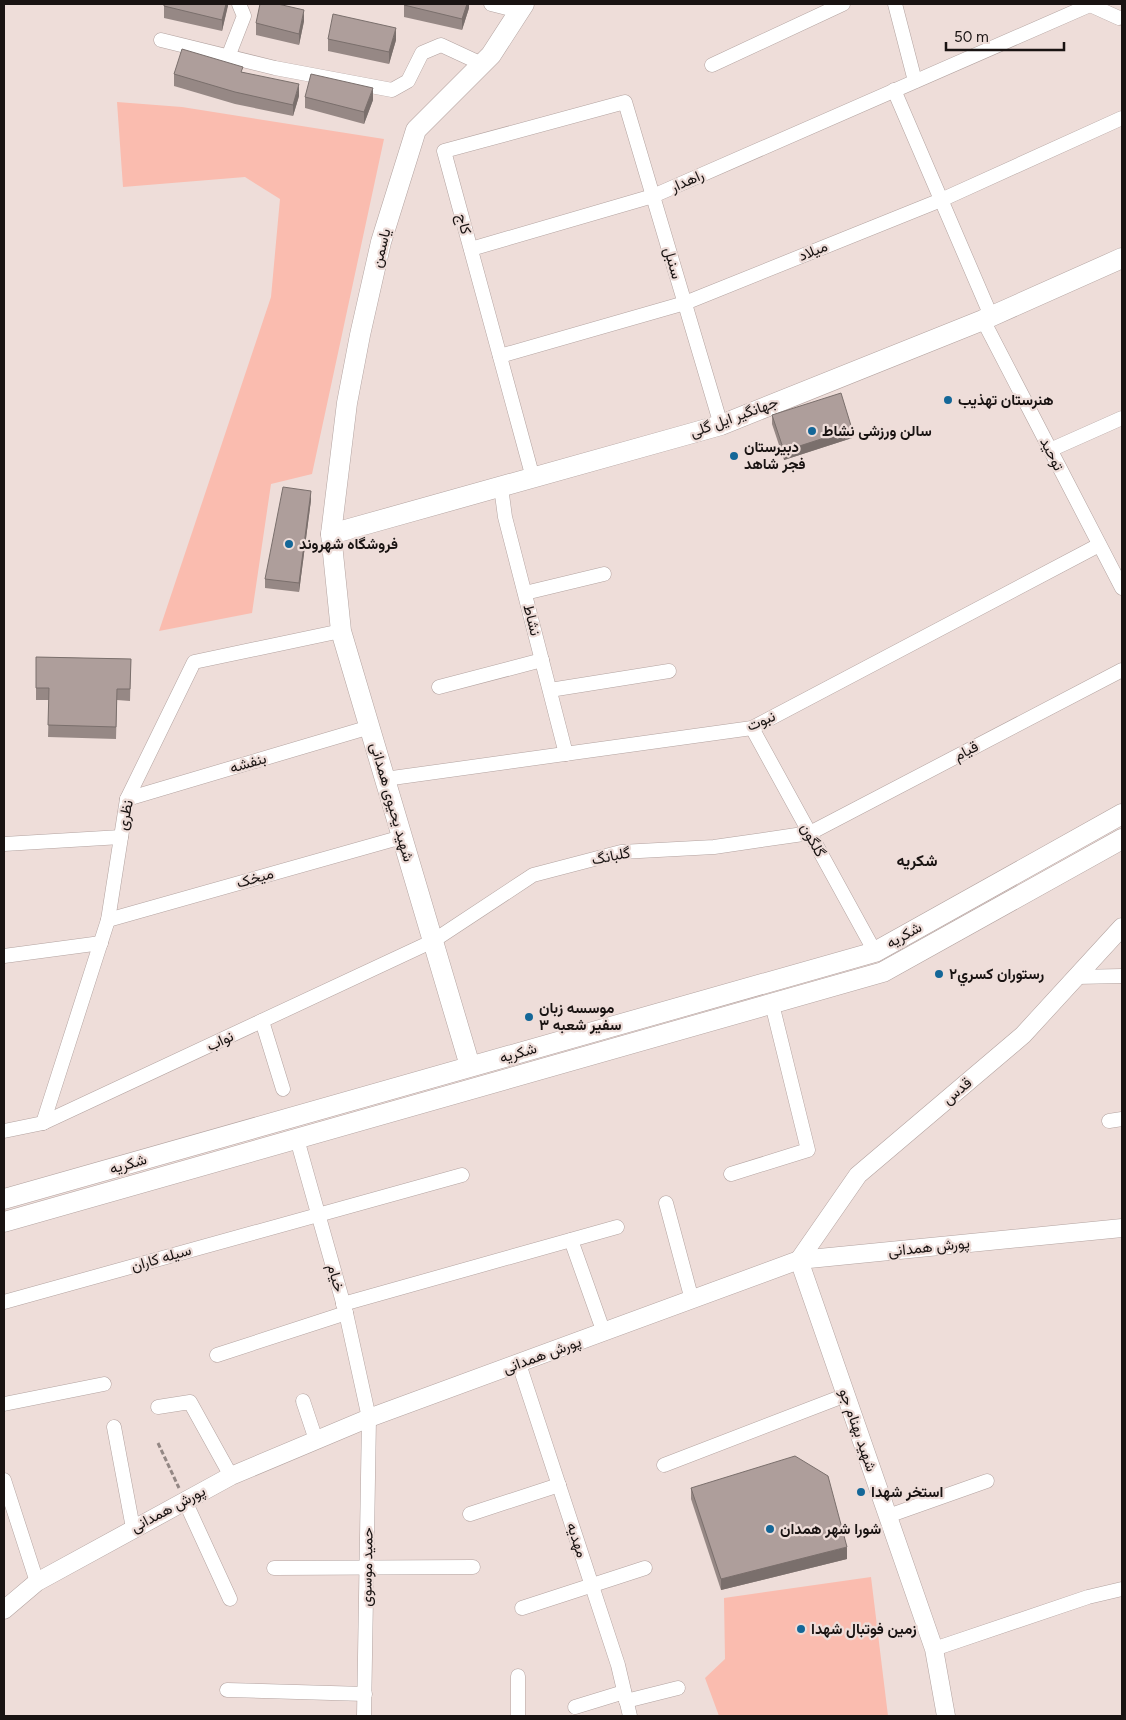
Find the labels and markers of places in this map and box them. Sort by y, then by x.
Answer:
place label: هنرستان تهذیب [958,391,1054,409]
marker: هنرستان تهذیب [942,394,954,406]
place label: سالن ورزشی نشاط [822,422,932,440]
marker: سالن ورزشی نشاط [806,425,818,437]
place label: دبیرستان فجر شاهد [744,438,806,473]
marker: دبیرستان فجر شاهد [728,450,740,462]
place label: فروشگاه شهروند [299,535,398,553]
marker: فروشگاه شهروند [283,538,295,550]
place label: رستوران کسري٢ [949,965,1044,987]
marker: رستوران کسري٢ [933,968,945,980]
place label: موسسه زبان سفیر شعبه ۳ [539,999,621,1034]
marker: موسسه زبان سفیر شعبه ۳ [523,1011,535,1023]
place label: استخر شهدا [871,1483,943,1501]
marker: استخر شهدا [855,1486,867,1498]
place label: شورا شهر همدان [780,1520,881,1538]
marker: شورا شهر همدان [764,1523,776,1535]
place label: زمین فوتبال شهدا [811,1620,917,1638]
marker: زمین فوتبال شهدا [795,1623,807,1635]

